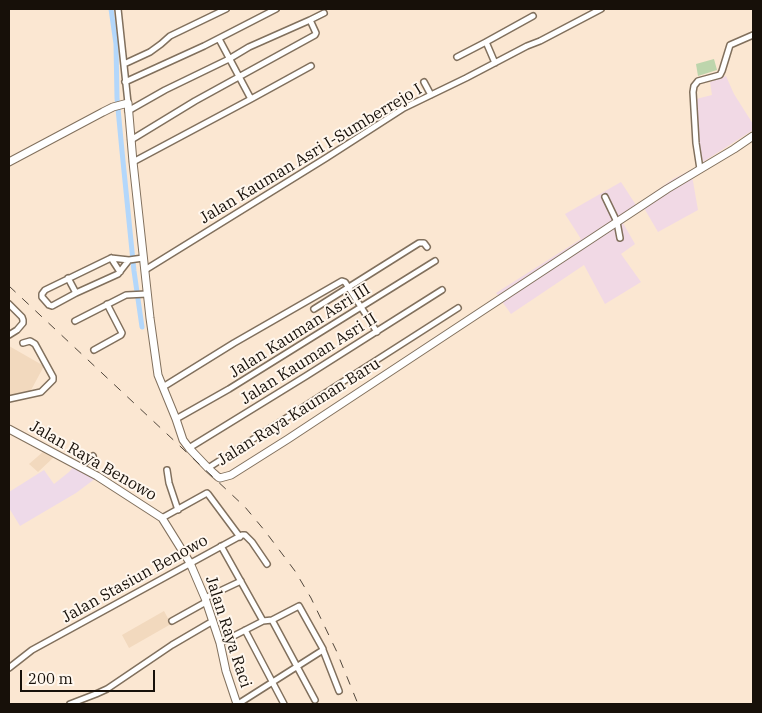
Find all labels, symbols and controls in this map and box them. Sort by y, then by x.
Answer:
street label: Jalan Kauman Asri I-Sumberrejo I [196,80,426,228]
street label: Jalan Kauman Asri III [226,280,374,382]
street label: Jalan Kauman Asri II [237,309,381,409]
street label: Jalan Raya Kauman Baru [214,354,384,470]
street label: Jalan Raya Benowo [26,417,160,505]
street label: Jalan Stasiun Benowo [59,531,211,627]
street label: Jalan Raya Raci [201,574,255,690]
scale bar [22,660,158,692]
text: 200 m [28,669,73,688]

